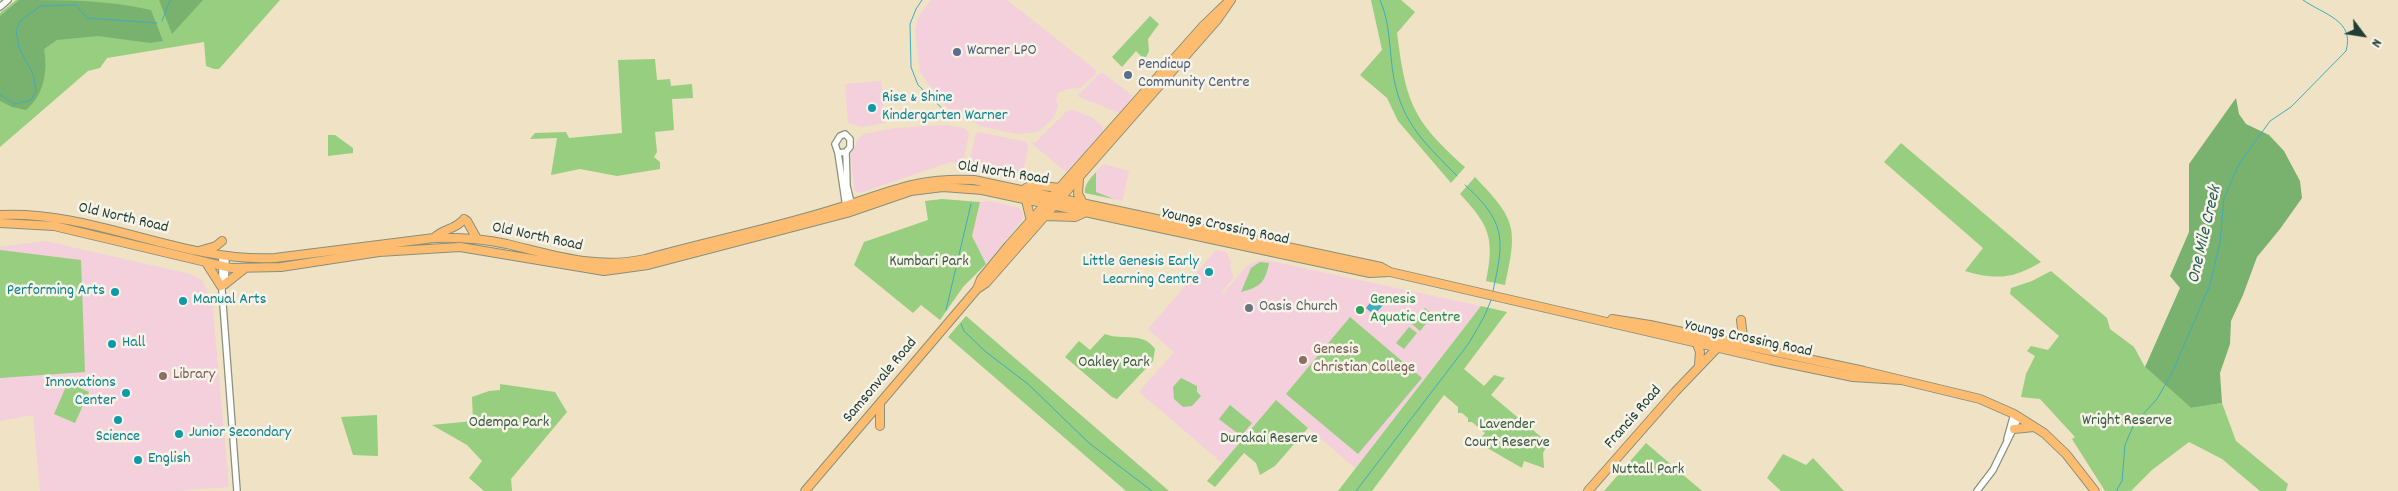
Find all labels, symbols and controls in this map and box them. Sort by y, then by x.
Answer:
north arrow [2338,10,2388,60]
text: N [2366,35,2386,51]
place label: Warner LPO [967,42,1037,62]
marker: Warner LPO [951,46,963,58]
place label: Pendicup Community Centre [1138,56,1249,94]
marker: Pendicup Community Centre [1122,69,1134,81]
place label: Rise & Shine Kindergarten Warner [882,89,1008,127]
marker: Rise & Shine Kindergarten Warner [866,102,878,114]
street label: Old North Road [956,157,1050,191]
water label: One Mile Creek [2184,184,2228,286]
street label: Old North Road [76,199,170,239]
street label: Youngs Crossing Road [1159,205,1291,251]
street label: Old North Road [490,219,584,257]
park label: Kumbari Park [889,253,969,273]
place label: Little Genesis Early Learning Centre [1083,253,1199,291]
marker: Little Genesis Early Learning Centre [1203,266,1215,278]
place label: Performing Arts [7,282,105,302]
marker: Performing Arts [109,286,121,298]
place label: Manual Arts [193,291,266,311]
place label: Genesis Aquatic Centre [1370,291,1460,329]
marker: Manual Arts [177,295,189,307]
place label: Oasis Church [1259,298,1338,318]
marker: Oasis Church [1243,302,1255,314]
marker: Genesis Aquatic Centre [1354,304,1366,316]
street label: Youngs Crossing Road [1682,317,1814,363]
place label: Hall [122,334,145,354]
street label: Samsonvale Road [840,334,922,428]
marker: Hall [106,338,118,350]
place label: Genesis Christian College [1313,341,1415,379]
park label: Oakley Park [1078,354,1150,374]
marker: Genesis Christian College [1297,354,1309,366]
place label: Library [173,366,215,386]
marker: Library [157,370,169,382]
place label: Innovations Center [45,374,116,412]
street label: Francis Road [1601,382,1667,454]
marker: Innovations Center [120,387,132,399]
park label: Wright Reserve [2082,412,2172,432]
marker: Science [112,414,124,426]
park label: Odempa Park [469,414,549,434]
park label: Lavender Court Reserve [1464,416,1550,454]
place label: Junior Secondary [189,424,291,444]
place label: Science [96,428,140,448]
marker: Junior Secondary [173,428,185,440]
park label: Durakai Reserve [1220,430,1318,450]
place label: English [148,450,190,470]
marker: English [132,454,144,466]
park label: Nuttall Park [1612,461,1684,481]

